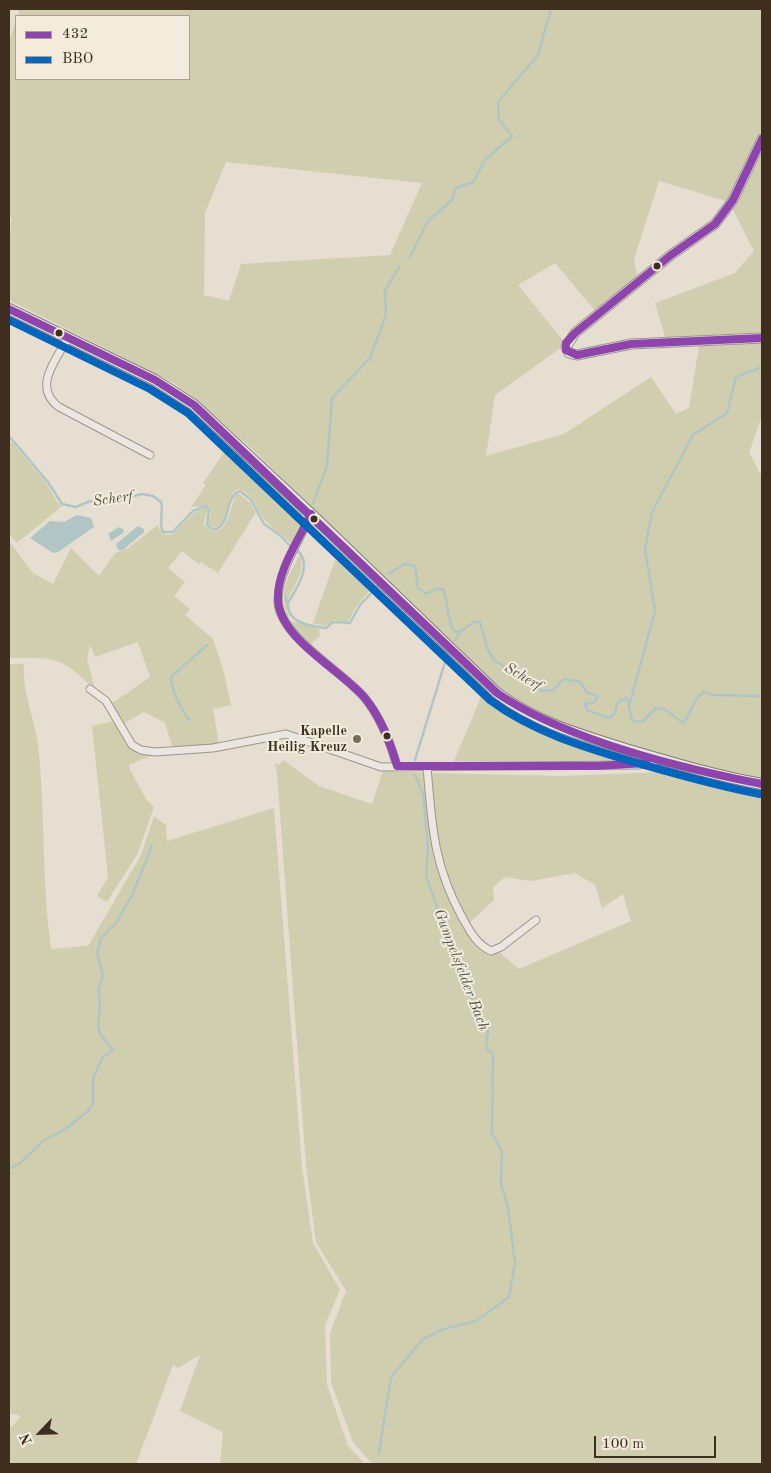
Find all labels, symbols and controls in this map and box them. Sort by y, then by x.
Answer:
legend [15,15,190,80]
text: 432 [62,27,88,42]
text: BBO [62,52,93,67]
unlabelled marker [652,261,662,271]
unlabelled marker [54,328,64,338]
water label: Scherf [92,487,134,511]
unlabelled marker [309,514,319,524]
water label: Scherf [501,659,545,695]
place label: Kapelle Heilig Kreuz [267,723,347,756]
unlabelled marker [382,731,392,741]
marker: Kapelle Heilig Kreuz [351,733,363,745]
water label: Gumpelsfelder Bach [429,906,493,1034]
north arrow [15,1408,65,1458]
scale bar [596,1426,718,1458]
text: N [18,1431,35,1447]
text: 100 m [602,1437,644,1452]

